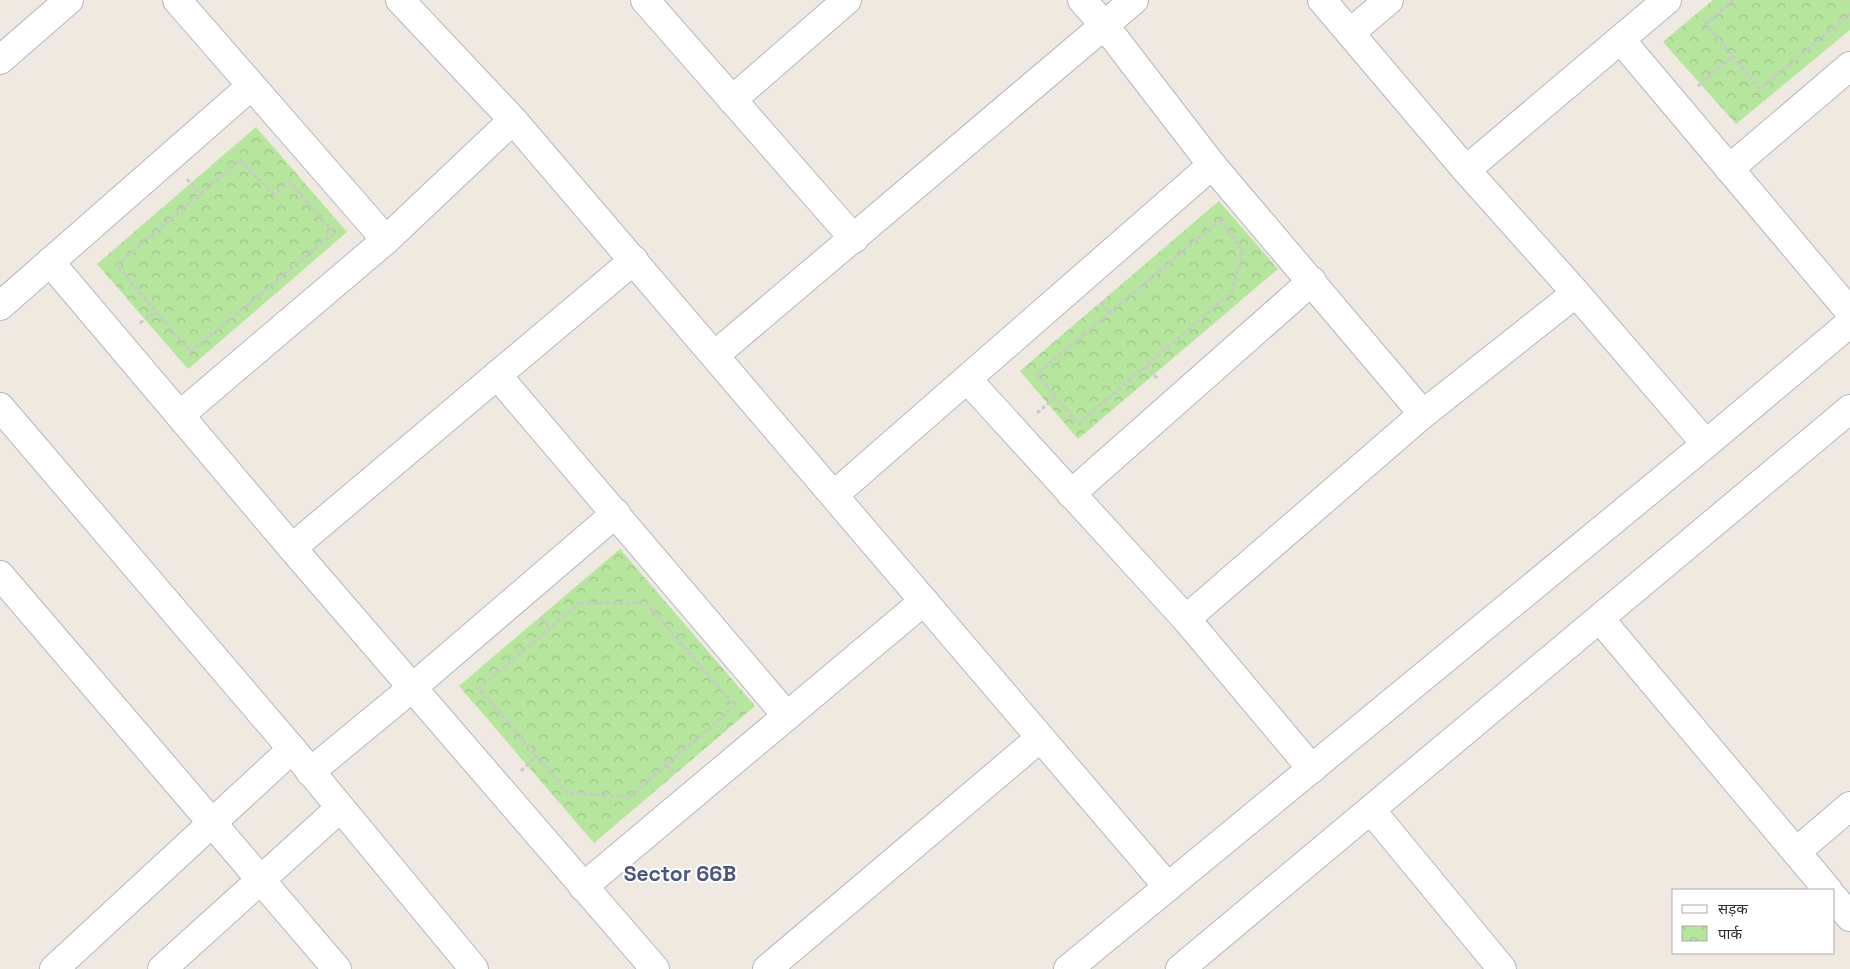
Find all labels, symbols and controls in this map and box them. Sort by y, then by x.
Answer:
district label: Sector 66B [624,860,736,887]
legend [1672,889,1835,954]
text: सड़क [1718,899,1748,918]
text: पार्क [1718,924,1742,943]

